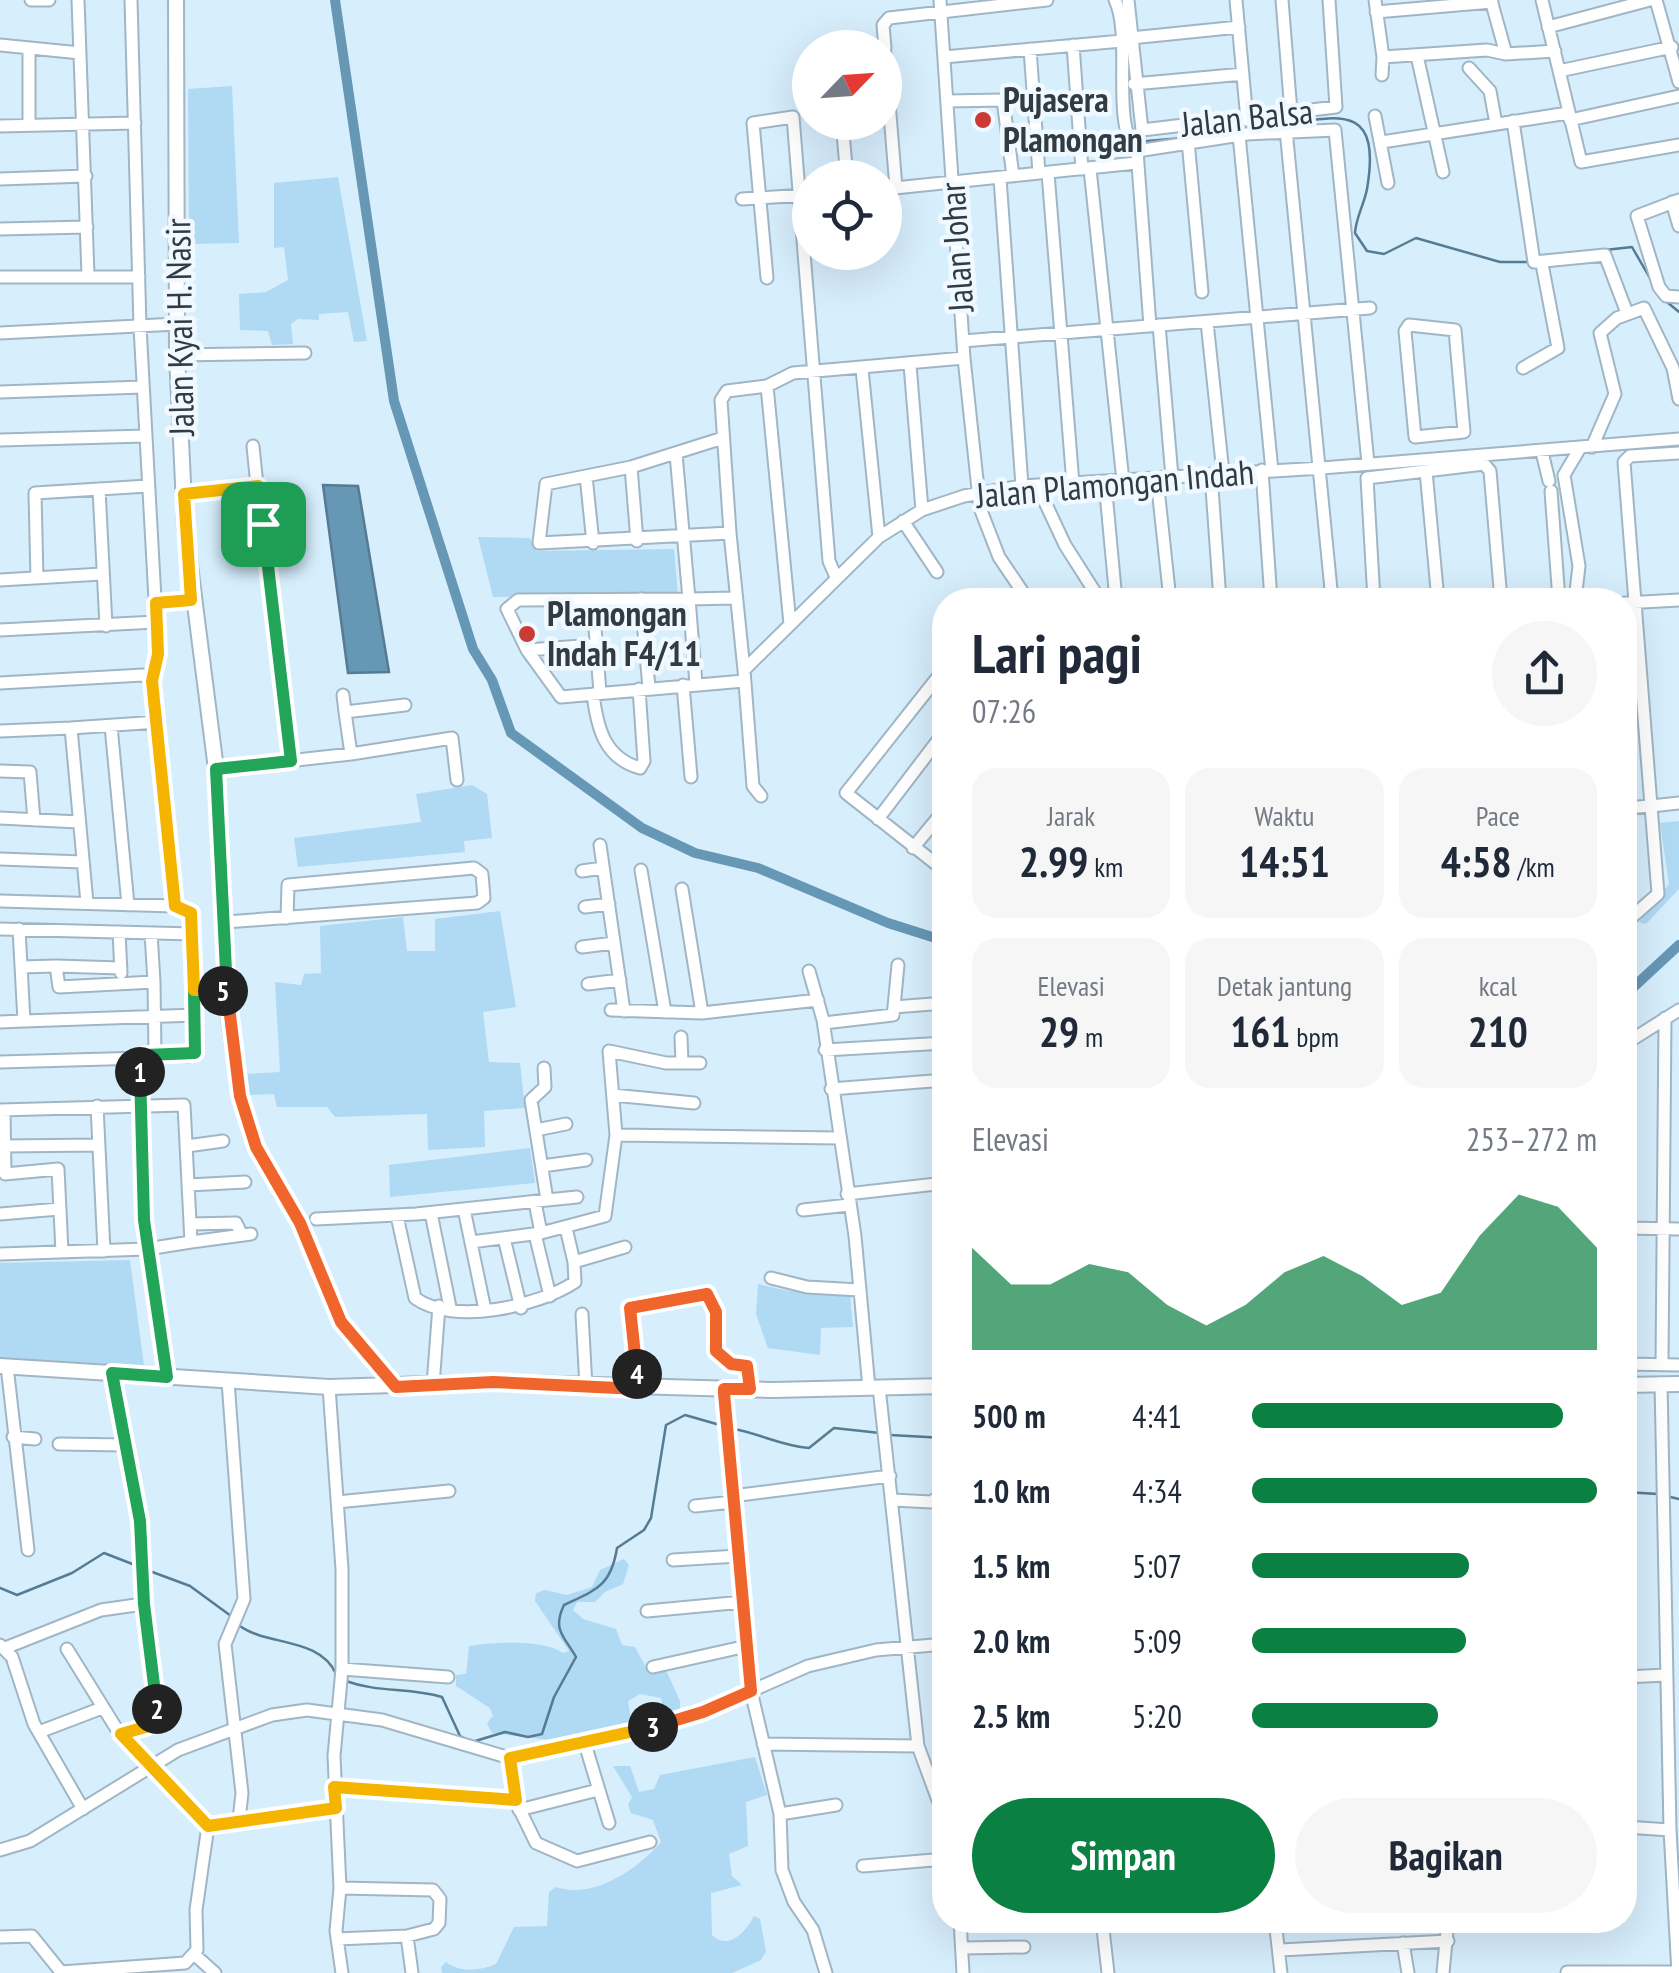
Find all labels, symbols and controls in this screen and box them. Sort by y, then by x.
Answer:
north arrow [792,30,902,140]
map controls [792,30,902,270]
place label: Pujasera Plamongan [1003,76,1143,162]
street label: Jalan Balsa [1178,87,1315,147]
marker: Pujasera Plamongan [972,109,994,131]
button: locate [792,160,902,270]
street label: Jalan Johar [928,180,984,314]
street label: Jalan Kyai H. Nasir [154,218,204,437]
street label: Jalan Plamongan Indah [973,448,1256,518]
pin [221,482,306,567]
icon: arrive [236,497,291,552]
place label: Plamongan Indah F4/11 [547,590,701,676]
text: Lari pagi [972,617,1142,688]
button: share [1492,621,1597,726]
marker: Plamongan Indah F4/11 [516,623,538,645]
text: 07:26 [972,690,1036,732]
text: Jarak [1047,797,1095,834]
text: Waktu [1255,797,1314,834]
text: Pace [1476,797,1520,834]
text: 2.99 [1019,834,1088,889]
text: 14:51 [1239,834,1330,889]
text: 4:58 [1441,834,1512,889]
text: km [1088,848,1123,885]
text: /km [1512,848,1555,885]
pin: 5 [198,966,248,1016]
text: Elevasi [1038,967,1105,1004]
text: Detak jantung [1217,967,1352,1004]
text: kcal [1479,967,1517,1004]
text: 5 [216,972,230,1009]
text: 29 [1039,1004,1079,1059]
text: 161 [1230,1004,1290,1059]
text: 210 [1468,1004,1528,1059]
text: m [1079,1018,1103,1055]
text: bpm [1290,1018,1339,1055]
pin: 1 [115,1047,165,1097]
text: 1 [133,1053,147,1090]
text: Elevasi [972,1118,1049,1160]
text: 253–272 m [1466,1118,1597,1160]
pin: 4 [612,1349,662,1399]
text: 4 [630,1355,644,1392]
text: 500 m [972,1395,1046,1437]
text: 4:41 [1132,1395,1182,1437]
text: 1.0 km [972,1470,1050,1512]
text: 4:34 [1132,1470,1182,1512]
text: 1.5 km [972,1545,1050,1587]
text: 5:07 [1132,1545,1182,1587]
text: 2.0 km [972,1620,1050,1662]
text: 5:09 [1132,1620,1182,1662]
pin: 2 [132,1684,182,1734]
text: 2 [150,1690,164,1727]
text: 2.5 km [972,1695,1050,1737]
text: 5:20 [1132,1695,1182,1737]
pin: 3 [628,1702,678,1752]
text: 3 [646,1708,660,1745]
button: Simpan [972,1798,1275,1913]
button: Bagikan [1295,1798,1597,1913]

